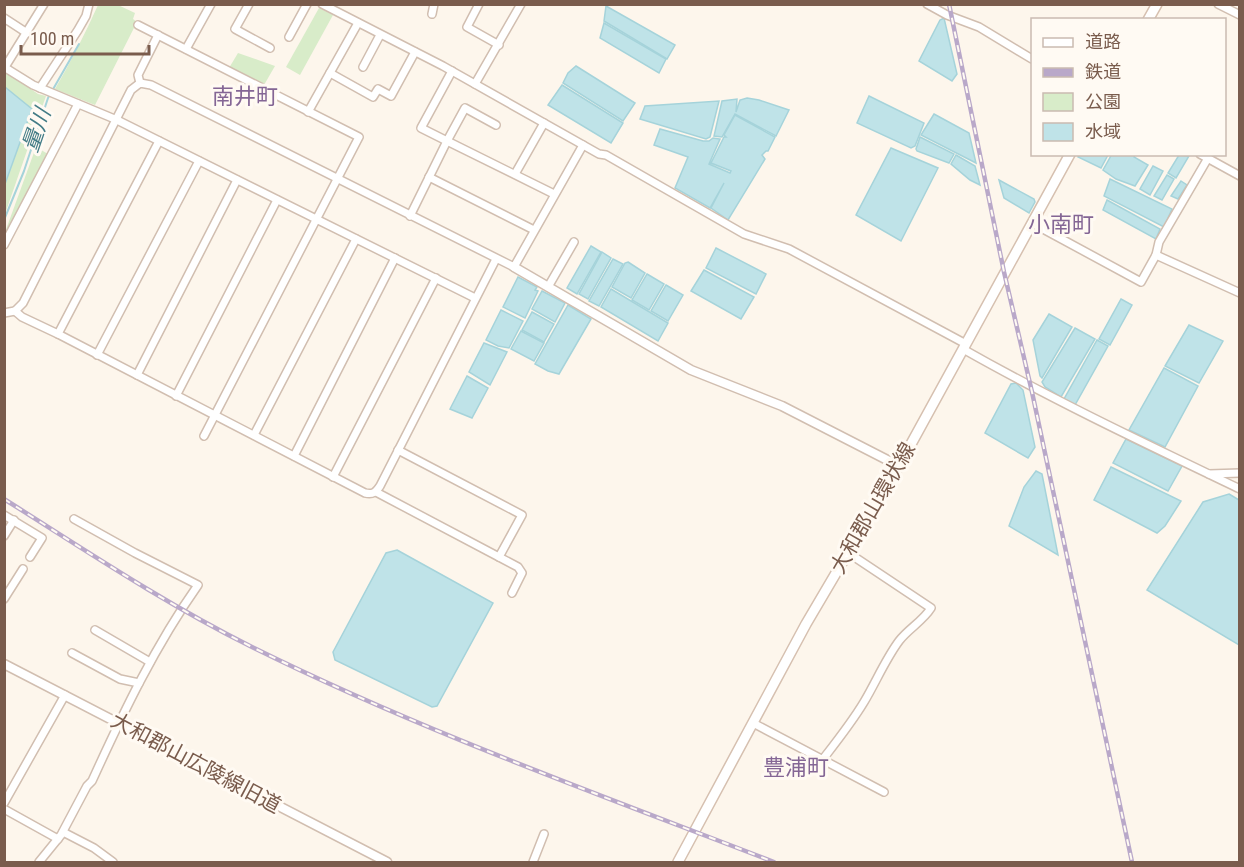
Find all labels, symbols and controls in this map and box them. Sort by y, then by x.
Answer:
scale bar [21,18,148,56]
legend [1031,18,1226,156]
text: 100 m [30,28,74,49]
text: 道路 [1085,31,1121,52]
text: 鉄道 [1085,61,1121,82]
district label: 南井町 [212,84,278,109]
text: 公園 [1085,91,1121,112]
water label: 量川 [17,103,56,155]
text: 水域 [1085,121,1121,142]
district label: 小南町 [1028,212,1094,237]
street label: 大和郡山環状線 [826,438,920,578]
street label: 大和郡山広陵線旧道 [107,708,285,818]
district label: 豊浦町 [763,755,829,780]

